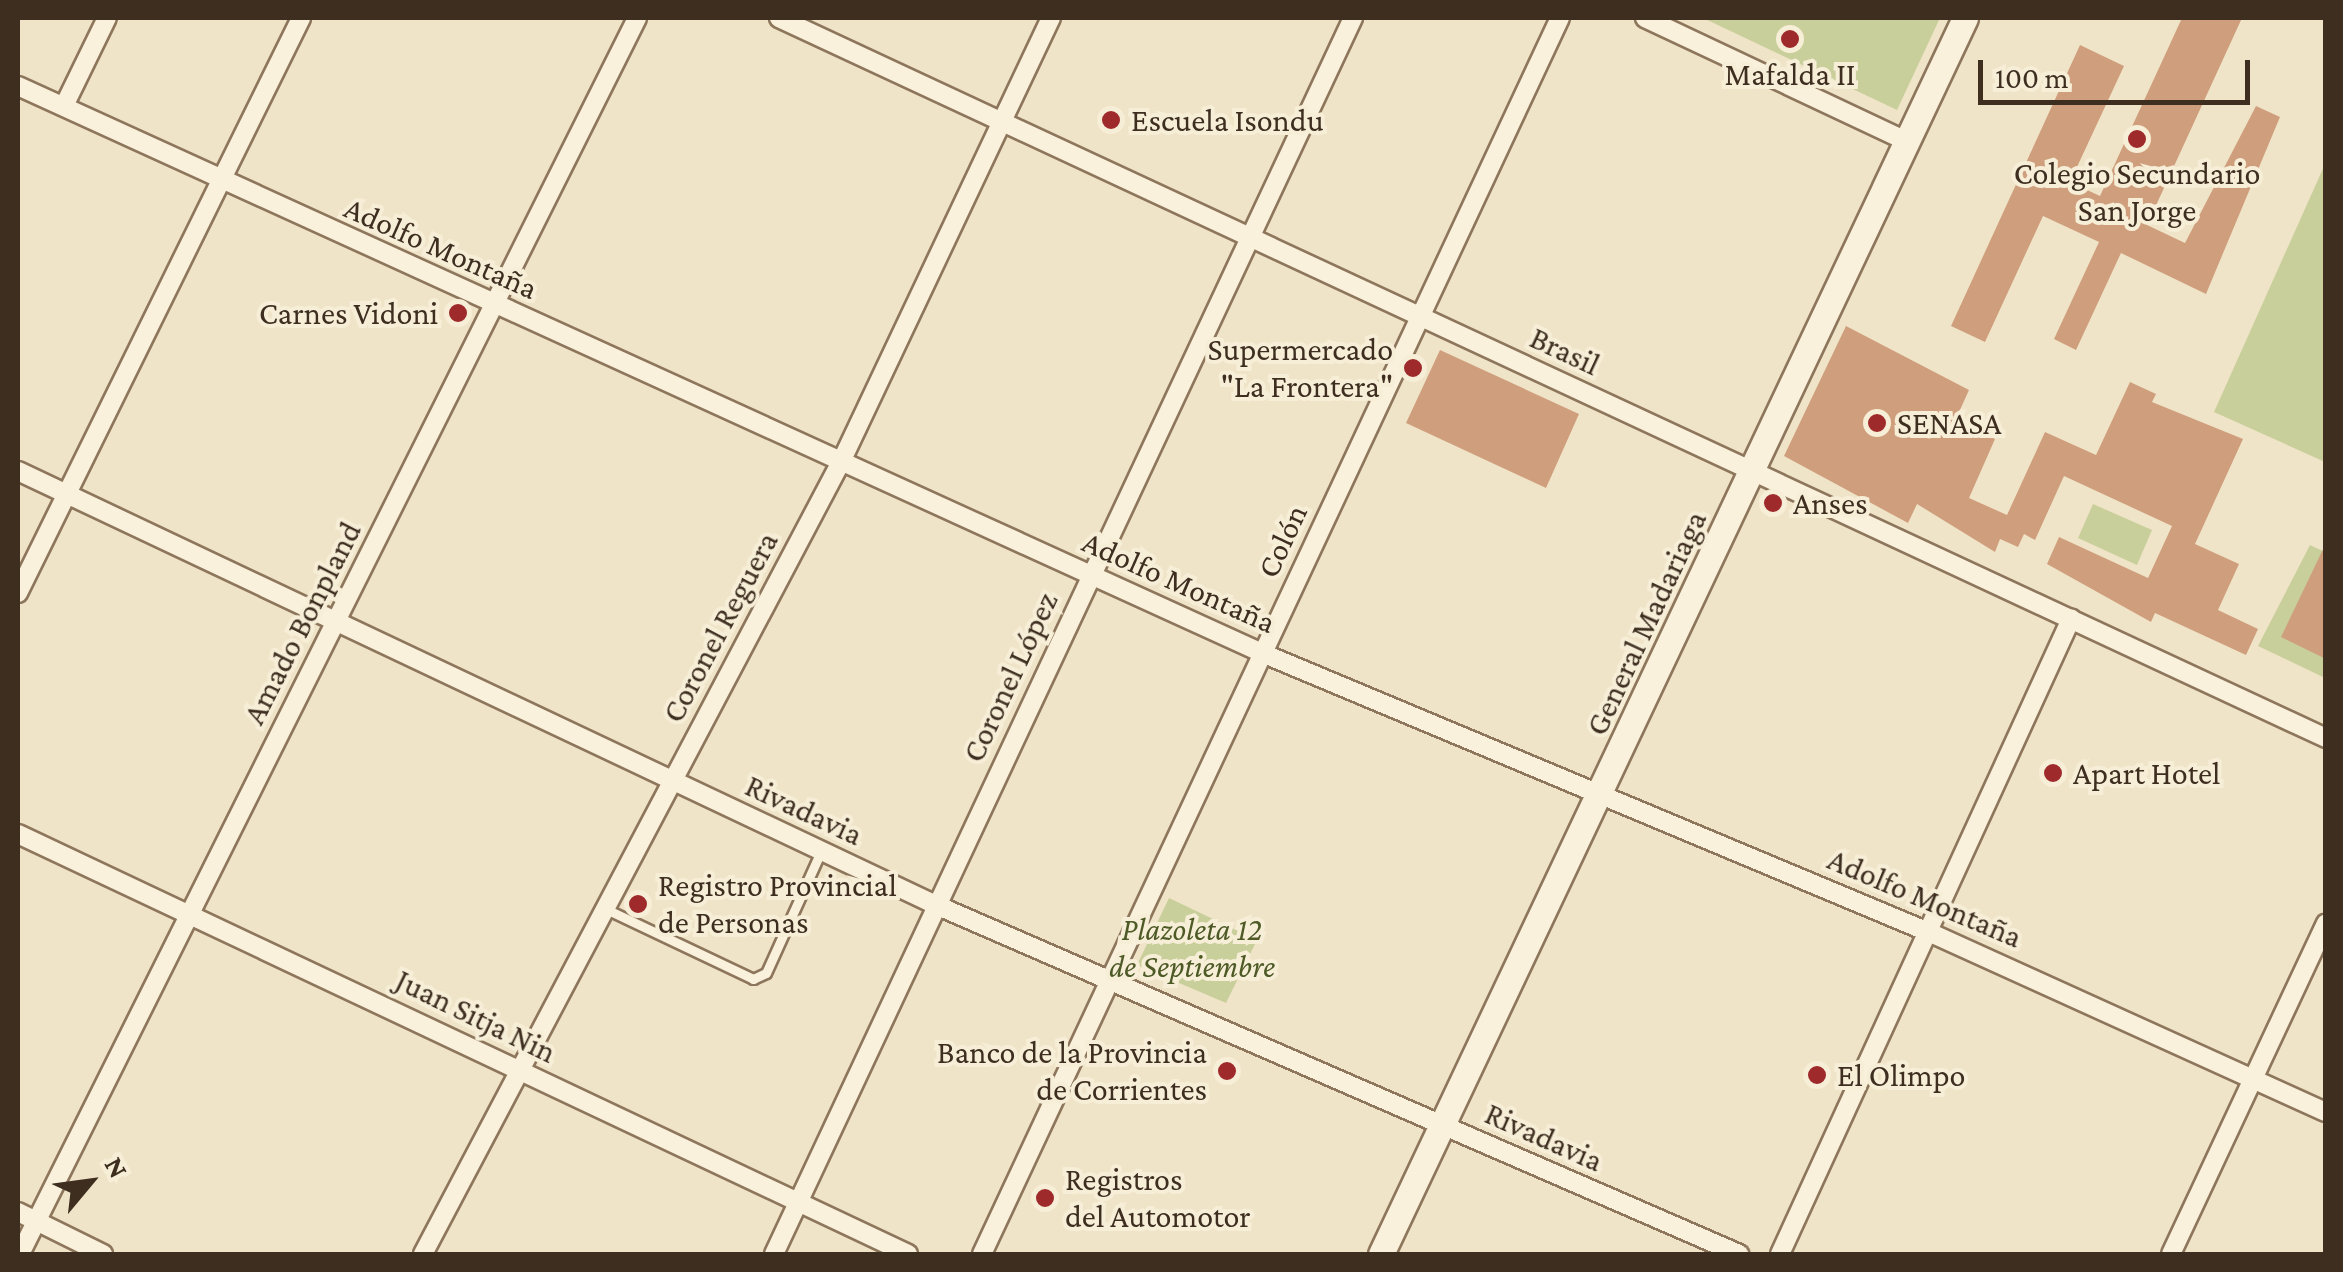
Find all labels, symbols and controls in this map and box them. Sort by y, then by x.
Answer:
marker: Mafalda II [1779,28,1801,50]
scale bar [1983,40,2256,102]
place label: Mafalda II [1724,55,1856,93]
text: 100 m [1995,61,2069,94]
place label: Escuela Isondu [1131,101,1324,139]
marker: Escuela Isondu [1100,109,1122,131]
marker: Colegio Secundario San Jorge [2126,128,2148,150]
place label: Colegio Secundario San Jorge [2014,155,2260,230]
street label: Adolfo Montaña [338,188,544,308]
place label: Carnes Vidoni [259,294,438,332]
marker: Carnes Vidoni [447,302,469,324]
street label: Brasil [1524,318,1606,384]
place label: Supermercado "La Frontera" [1208,331,1393,406]
marker: Supermercado "La Frontera" [1402,357,1424,379]
place label: SENASA [1897,404,2001,442]
marker: SENASA [1866,412,1888,434]
place label: Anses [1793,484,1868,522]
marker: Anses [1762,492,1784,514]
street label: Colón [1249,498,1315,584]
street label: General Madariaga [1577,505,1715,741]
street label: Amado Bonpland [234,515,370,731]
street label: Adolfo Montaña [1076,522,1282,642]
street label: Coronel Reguera [654,525,786,729]
street label: Coronel López [954,586,1066,768]
place label: Apart Hotel [2073,754,2220,792]
marker: Apart Hotel [2042,762,2064,784]
street label: Rivadavia [739,766,869,854]
street label: Adolfo Montaña [1822,840,2028,956]
place label: Registro Provincial de Personas [658,867,897,942]
marker: Registro Provincial de Personas [627,893,649,915]
park label: Plazoleta 12 de Septiembre [1109,911,1275,986]
street label: Juan Sitja Nin [390,961,562,1071]
place label: Banco de la Provincia de Corrientes [937,1034,1207,1109]
place label: El Olimpo [1837,1056,1965,1094]
marker: Banco de la Provincia de Corrientes [1216,1060,1238,1082]
marker: El Olimpo [1806,1064,1828,1086]
street label: Rivadavia [1479,1094,1609,1180]
north arrow [40,1132,140,1232]
text: N [98,1151,135,1183]
place label: Registros del Automotor [1065,1161,1251,1236]
marker: Registros del Automotor [1034,1187,1056,1209]

